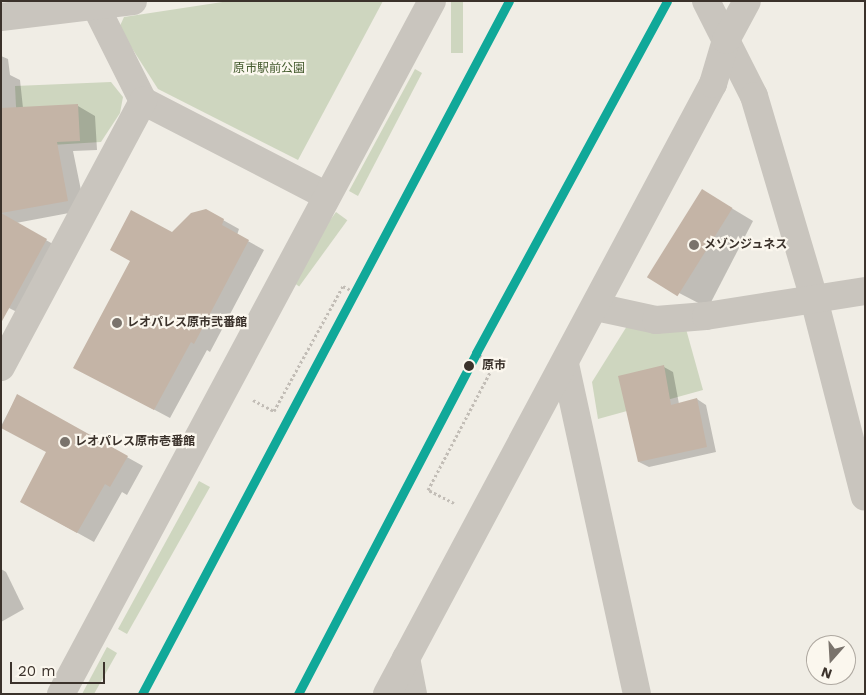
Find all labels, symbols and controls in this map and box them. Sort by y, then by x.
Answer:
park label: 原市駅前公園 [233,62,305,76]
place label: メゾンジュネス [704,238,788,252]
marker: メゾンジュネス [688,239,700,251]
place label: レオパレス原市弐番館 [127,316,247,330]
marker: レオパレス原市弐番館 [111,317,123,329]
marker: 原市 [460,357,478,375]
place label: 原市 [482,359,506,373]
place label: レオパレス原市壱番館 [75,435,195,449]
marker: レオパレス原市壱番館 [59,436,71,448]
north arrow [806,635,856,685]
scale bar [12,652,108,684]
text: 20 m [18,662,56,680]
text: N [819,664,834,682]

